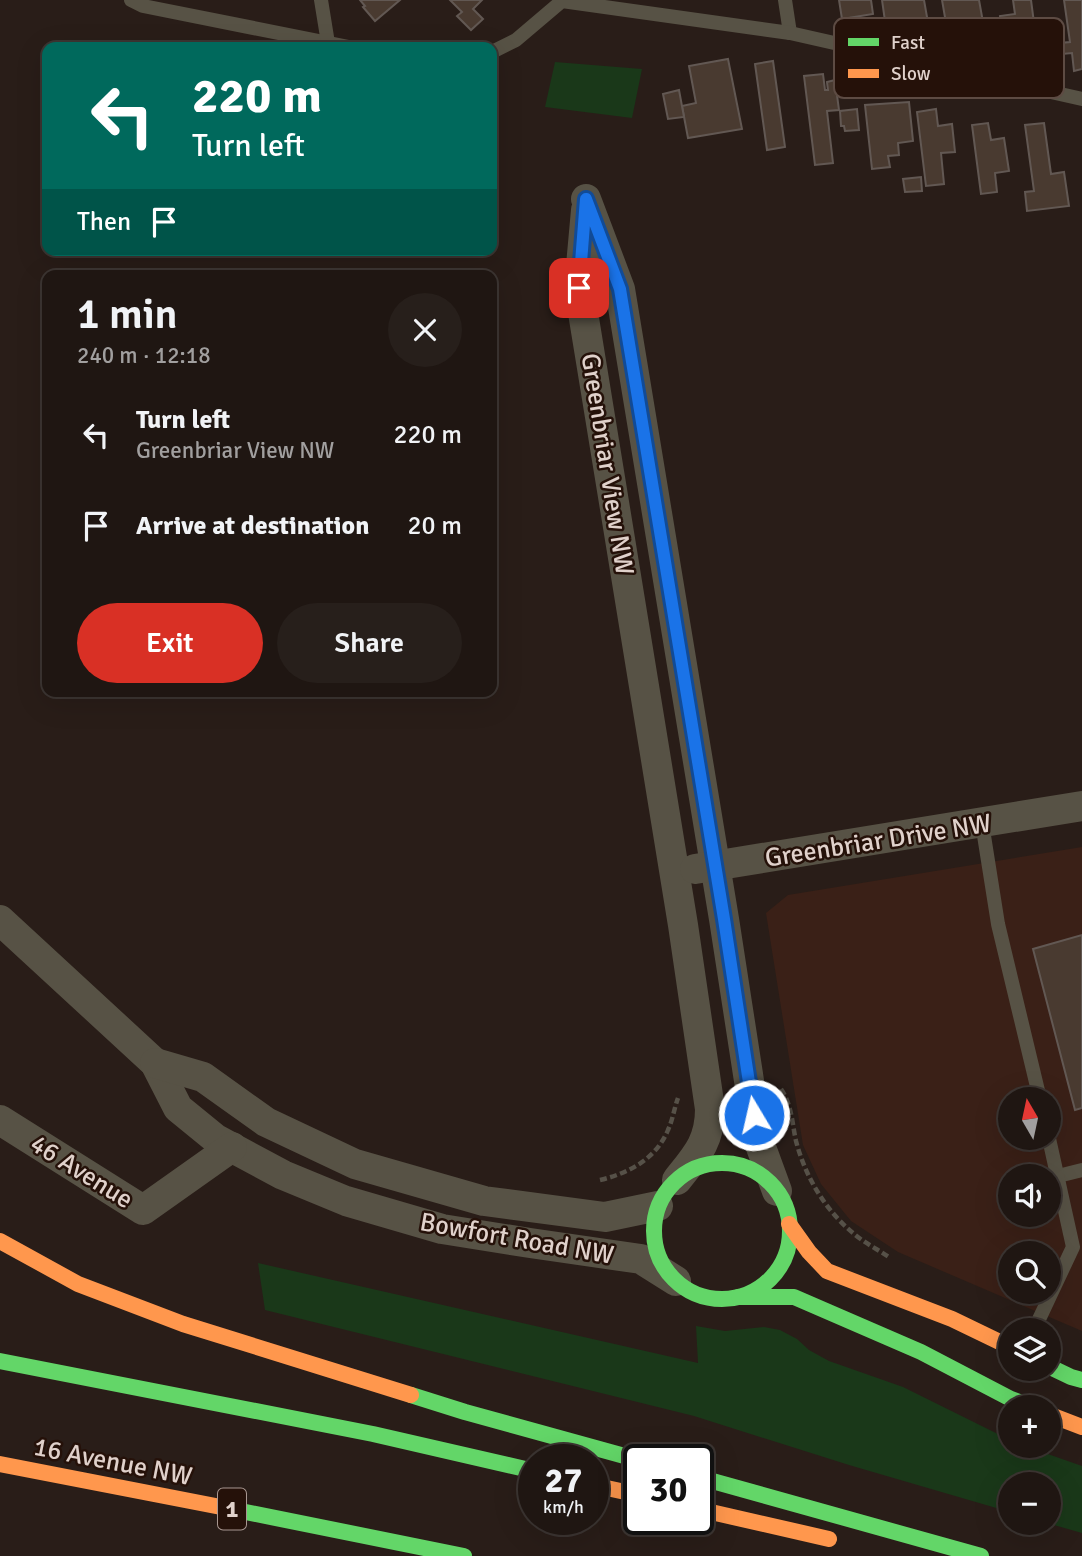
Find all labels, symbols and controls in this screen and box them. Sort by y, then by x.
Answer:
legend [834,18,1064,98]
text: Fast [891,31,925,55]
text: Slow [891,62,931,86]
text: 220 m [192,66,322,126]
icon: left [77,70,168,161]
text: Turn left [192,126,305,165]
icon: arrive [145,203,183,241]
text: Then [77,206,131,238]
pin [549,258,609,318]
icon: arrive [560,269,598,307]
text: 1 min [77,289,178,340]
button: close [388,293,462,367]
text: 240 m · 12:18 [77,341,211,370]
street label: Greenbriar View NW [574,351,640,577]
text: Turn left [136,404,230,436]
icon: left [77,416,115,454]
text: 220 m [393,419,462,451]
text: Greenbriar View NW [136,436,334,465]
icon: arrive [77,507,115,545]
text: Arrive at destination [136,510,369,542]
text: 20 m [407,510,462,542]
button: Exit [77,603,263,683]
button: Share [277,603,462,683]
street label: Greenbriar Drive NW [763,807,994,875]
position arrow [717,1078,791,1152]
north arrow [998,1087,1060,1150]
map controls [998,1087,1061,1535]
street label: 46 Avenue [24,1128,139,1216]
button: sound [998,1164,1061,1227]
street label: Bowfort Road NW [417,1206,616,1272]
button: search [998,1241,1061,1304]
button: layers [998,1318,1061,1381]
button: + [998,1395,1061,1458]
street label: 16 Avenue NW [31,1431,195,1493]
speed limit sign: 30 [623,1444,714,1535]
text: 27 [545,1459,582,1502]
button: − [998,1472,1061,1535]
road number: 1 [218,1489,246,1530]
text: km/h [543,1496,584,1518]

